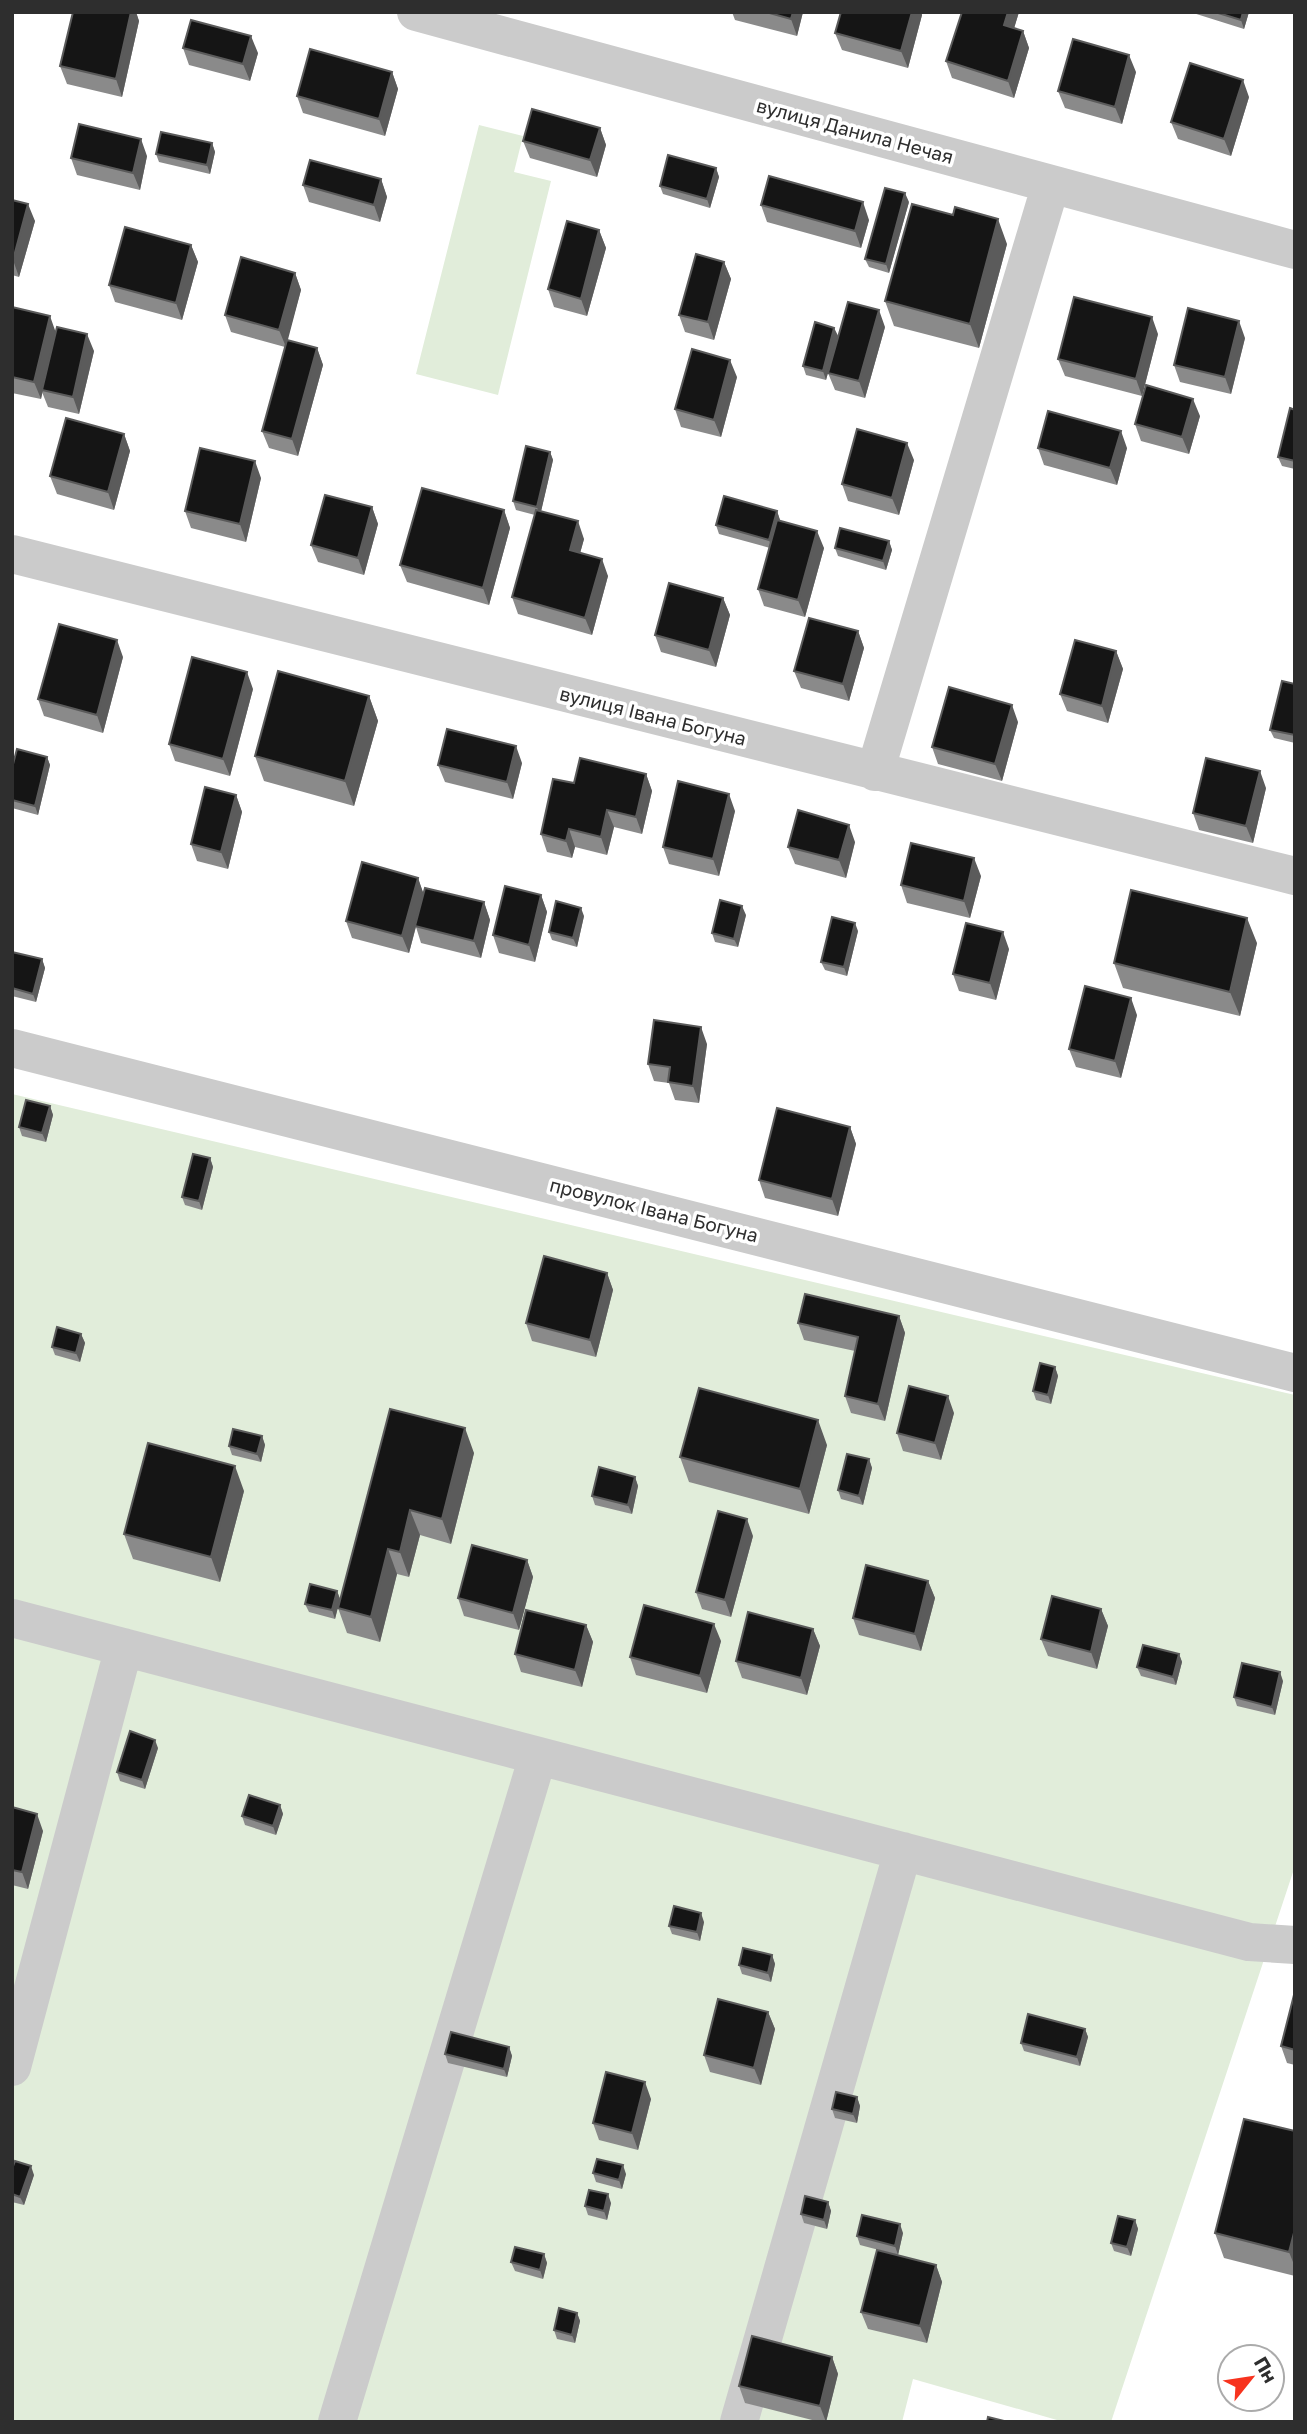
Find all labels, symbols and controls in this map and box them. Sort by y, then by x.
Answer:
street label: вулиця Данила Нечая [754,93,956,168]
street label: вулиця Івана Богуна [557,681,749,750]
street label: провулок Івана Богуна [548,1172,761,1247]
north arrow [1216,2343,1286,2413]
text: Пн [1250,2352,1283,2386]

